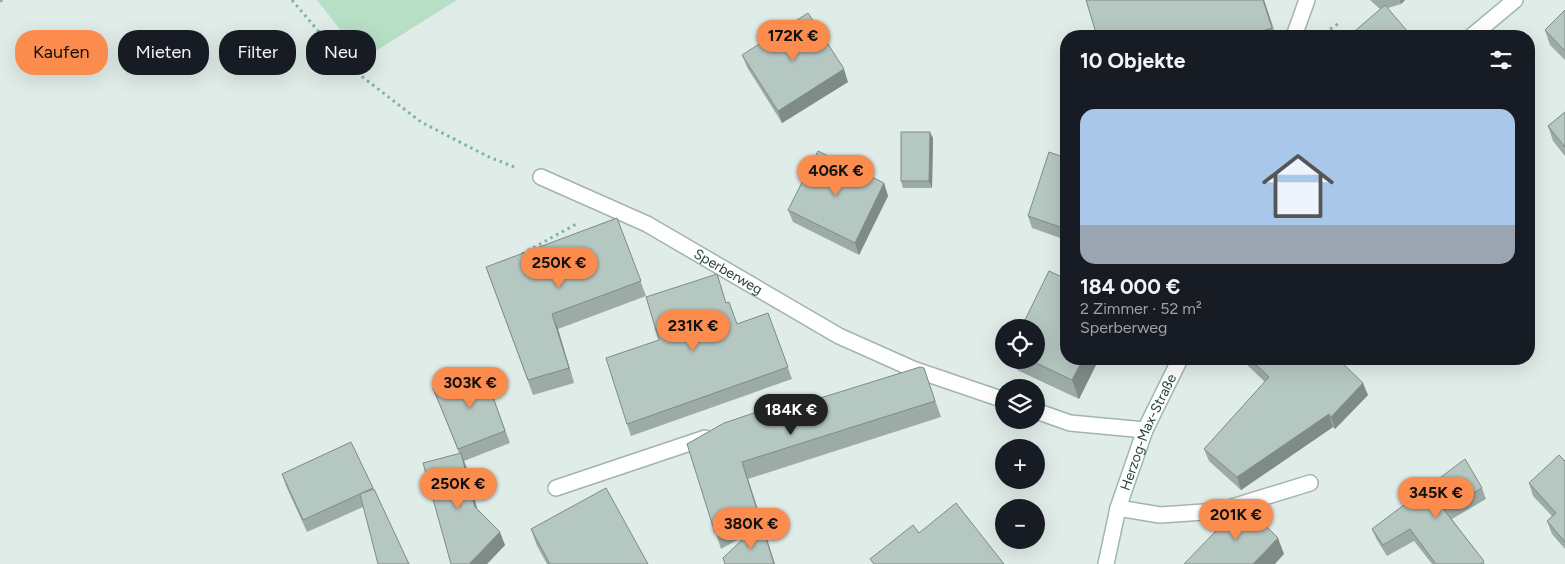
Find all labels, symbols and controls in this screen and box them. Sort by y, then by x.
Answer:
pin: 172K € [752,20,834,62]
text: 172K € [768,26,818,45]
chip: Kaufen [15,30,108,75]
chip: Mieten [118,30,209,75]
chip: Filter [219,30,296,75]
chip: Neu [306,30,376,75]
icon: filters [1487,46,1515,74]
text: 10 Objekte [1080,48,1185,73]
icon: home [1253,141,1343,231]
pin: 406K € [795,154,877,197]
text: 406K € [808,161,864,180]
street label: Sperberweg [691,245,766,298]
pin: 250K € [518,246,600,289]
text: 250K € [532,253,586,272]
text: 184 000 € [1080,274,1180,299]
text: 2 Zimmer · 52 m² [1080,299,1202,318]
pin: 231K € [652,310,734,352]
text: 231K € [668,316,718,335]
text: Sperberweg [1080,318,1167,337]
map controls [995,319,1045,549]
button: locate [995,319,1045,369]
pin: 303K € [429,366,511,409]
street label: Herzog-Max-Straße [1116,371,1180,493]
text: 303K € [443,373,497,392]
button: layers [995,379,1045,429]
pin: 184K € [750,394,832,436]
text: 184K € [765,400,817,419]
button: + [995,439,1045,489]
pin: 250K € [417,468,499,510]
text: 250K € [431,474,485,493]
pin: 345K € [1395,476,1477,519]
text: 345K € [1409,483,1463,502]
pin: 201K € [1195,498,1277,541]
button: − [995,499,1045,549]
text: 201K € [1210,505,1262,524]
pin: 380K € [710,508,792,550]
text: 380K € [724,514,778,533]

